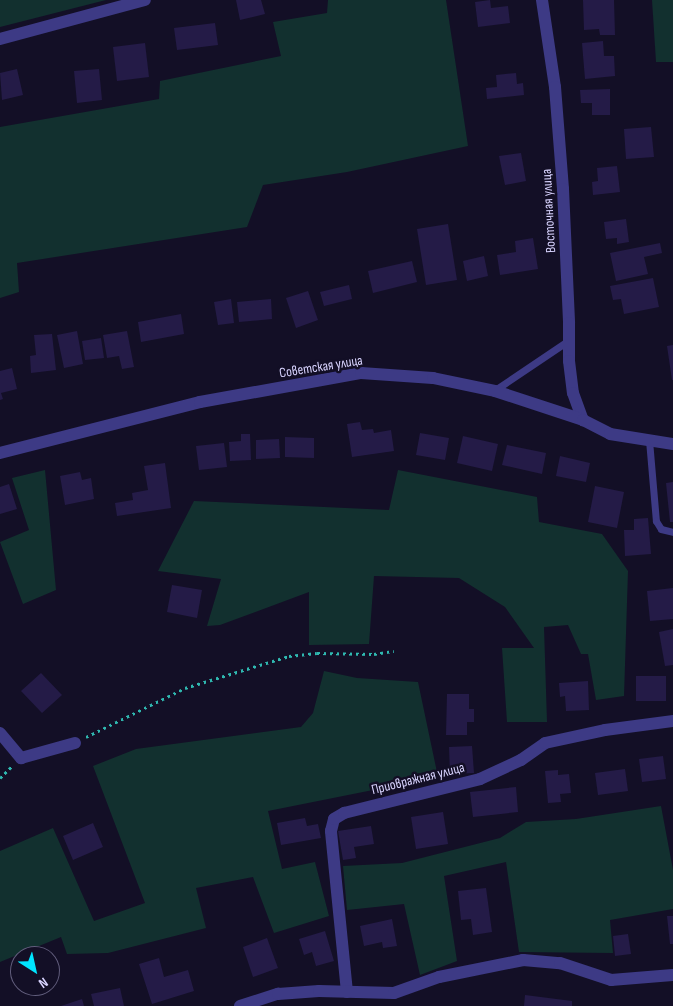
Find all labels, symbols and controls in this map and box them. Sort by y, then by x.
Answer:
street label: Восточная улица [538,168,560,254]
street label: Советская улица [278,352,364,382]
street label: Приовражная улица [370,759,466,799]
north arrow [10,946,60,996]
text: N [35,974,51,992]

